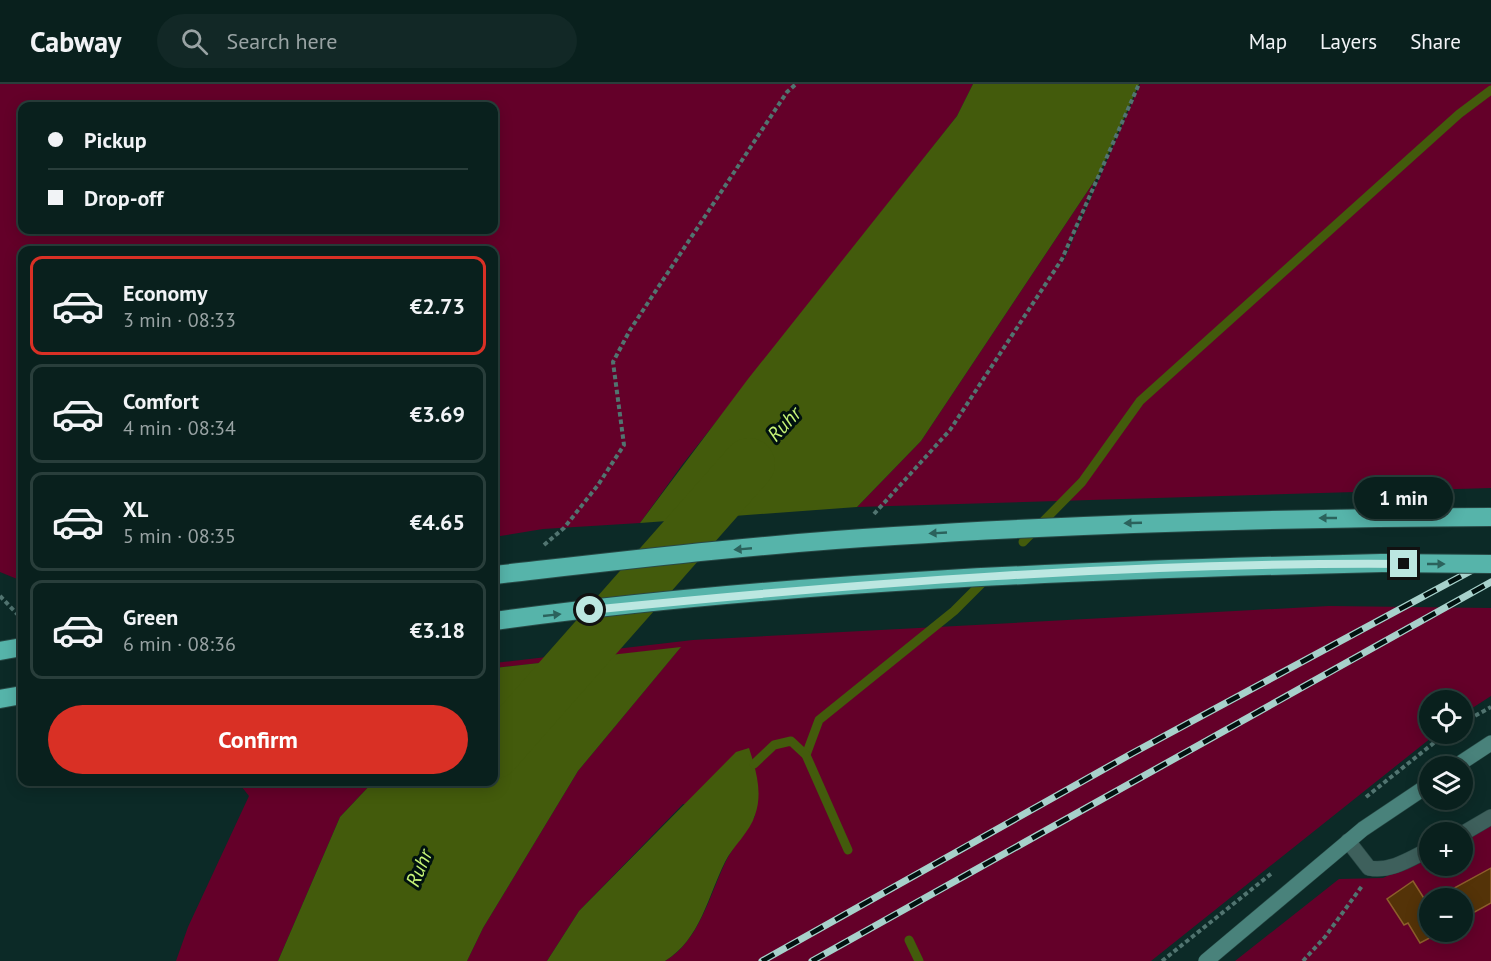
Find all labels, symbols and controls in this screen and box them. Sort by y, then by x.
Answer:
search box [157,14,577,68]
text: Cabway [30,23,121,60]
icon: search [178,25,211,58]
text: Search here [226,27,337,55]
text: Map [1249,28,1287,55]
text: Layers [1320,28,1377,55]
text: Share [1410,28,1461,55]
text: Pickup [84,126,147,154]
text: Drop-off [84,184,163,212]
icon: car [51,279,105,333]
text: Economy [123,279,207,307]
text: €2.73 [410,292,465,320]
text: 3 min · 08:33 [123,307,236,333]
icon: car [51,387,105,441]
text: Comfort [123,387,199,415]
text: €3.69 [410,400,465,428]
water label: Ruhr [761,400,808,447]
text: 4 min · 08:34 [123,415,236,441]
callout: 1 min [1354,477,1454,519]
text: 1 min [1379,485,1428,511]
icon: car [51,495,105,549]
text: XL [123,495,148,523]
text: €4.65 [410,508,465,536]
one-way arrow [1318,513,1337,523]
one-way arrow [1123,519,1142,528]
text: 5 min · 08:35 [123,523,236,549]
one-way arrow [928,529,947,538]
one-way arrow [734,544,753,554]
route end [1390,550,1417,577]
one-way arrow [1427,559,1446,569]
route start [576,596,603,623]
icon: car [51,603,105,657]
text: Green [123,603,178,631]
one-way arrow [542,610,561,619]
text: €3.18 [410,616,465,644]
text: 6 min · 08:36 [123,631,236,657]
map controls [1419,690,1473,942]
button: locate [1419,690,1473,744]
button: Confirm [48,705,468,774]
button: layers [1419,756,1473,810]
button: + [1419,822,1473,876]
water label: Ruhr [400,844,439,891]
button: − [1419,888,1473,942]

